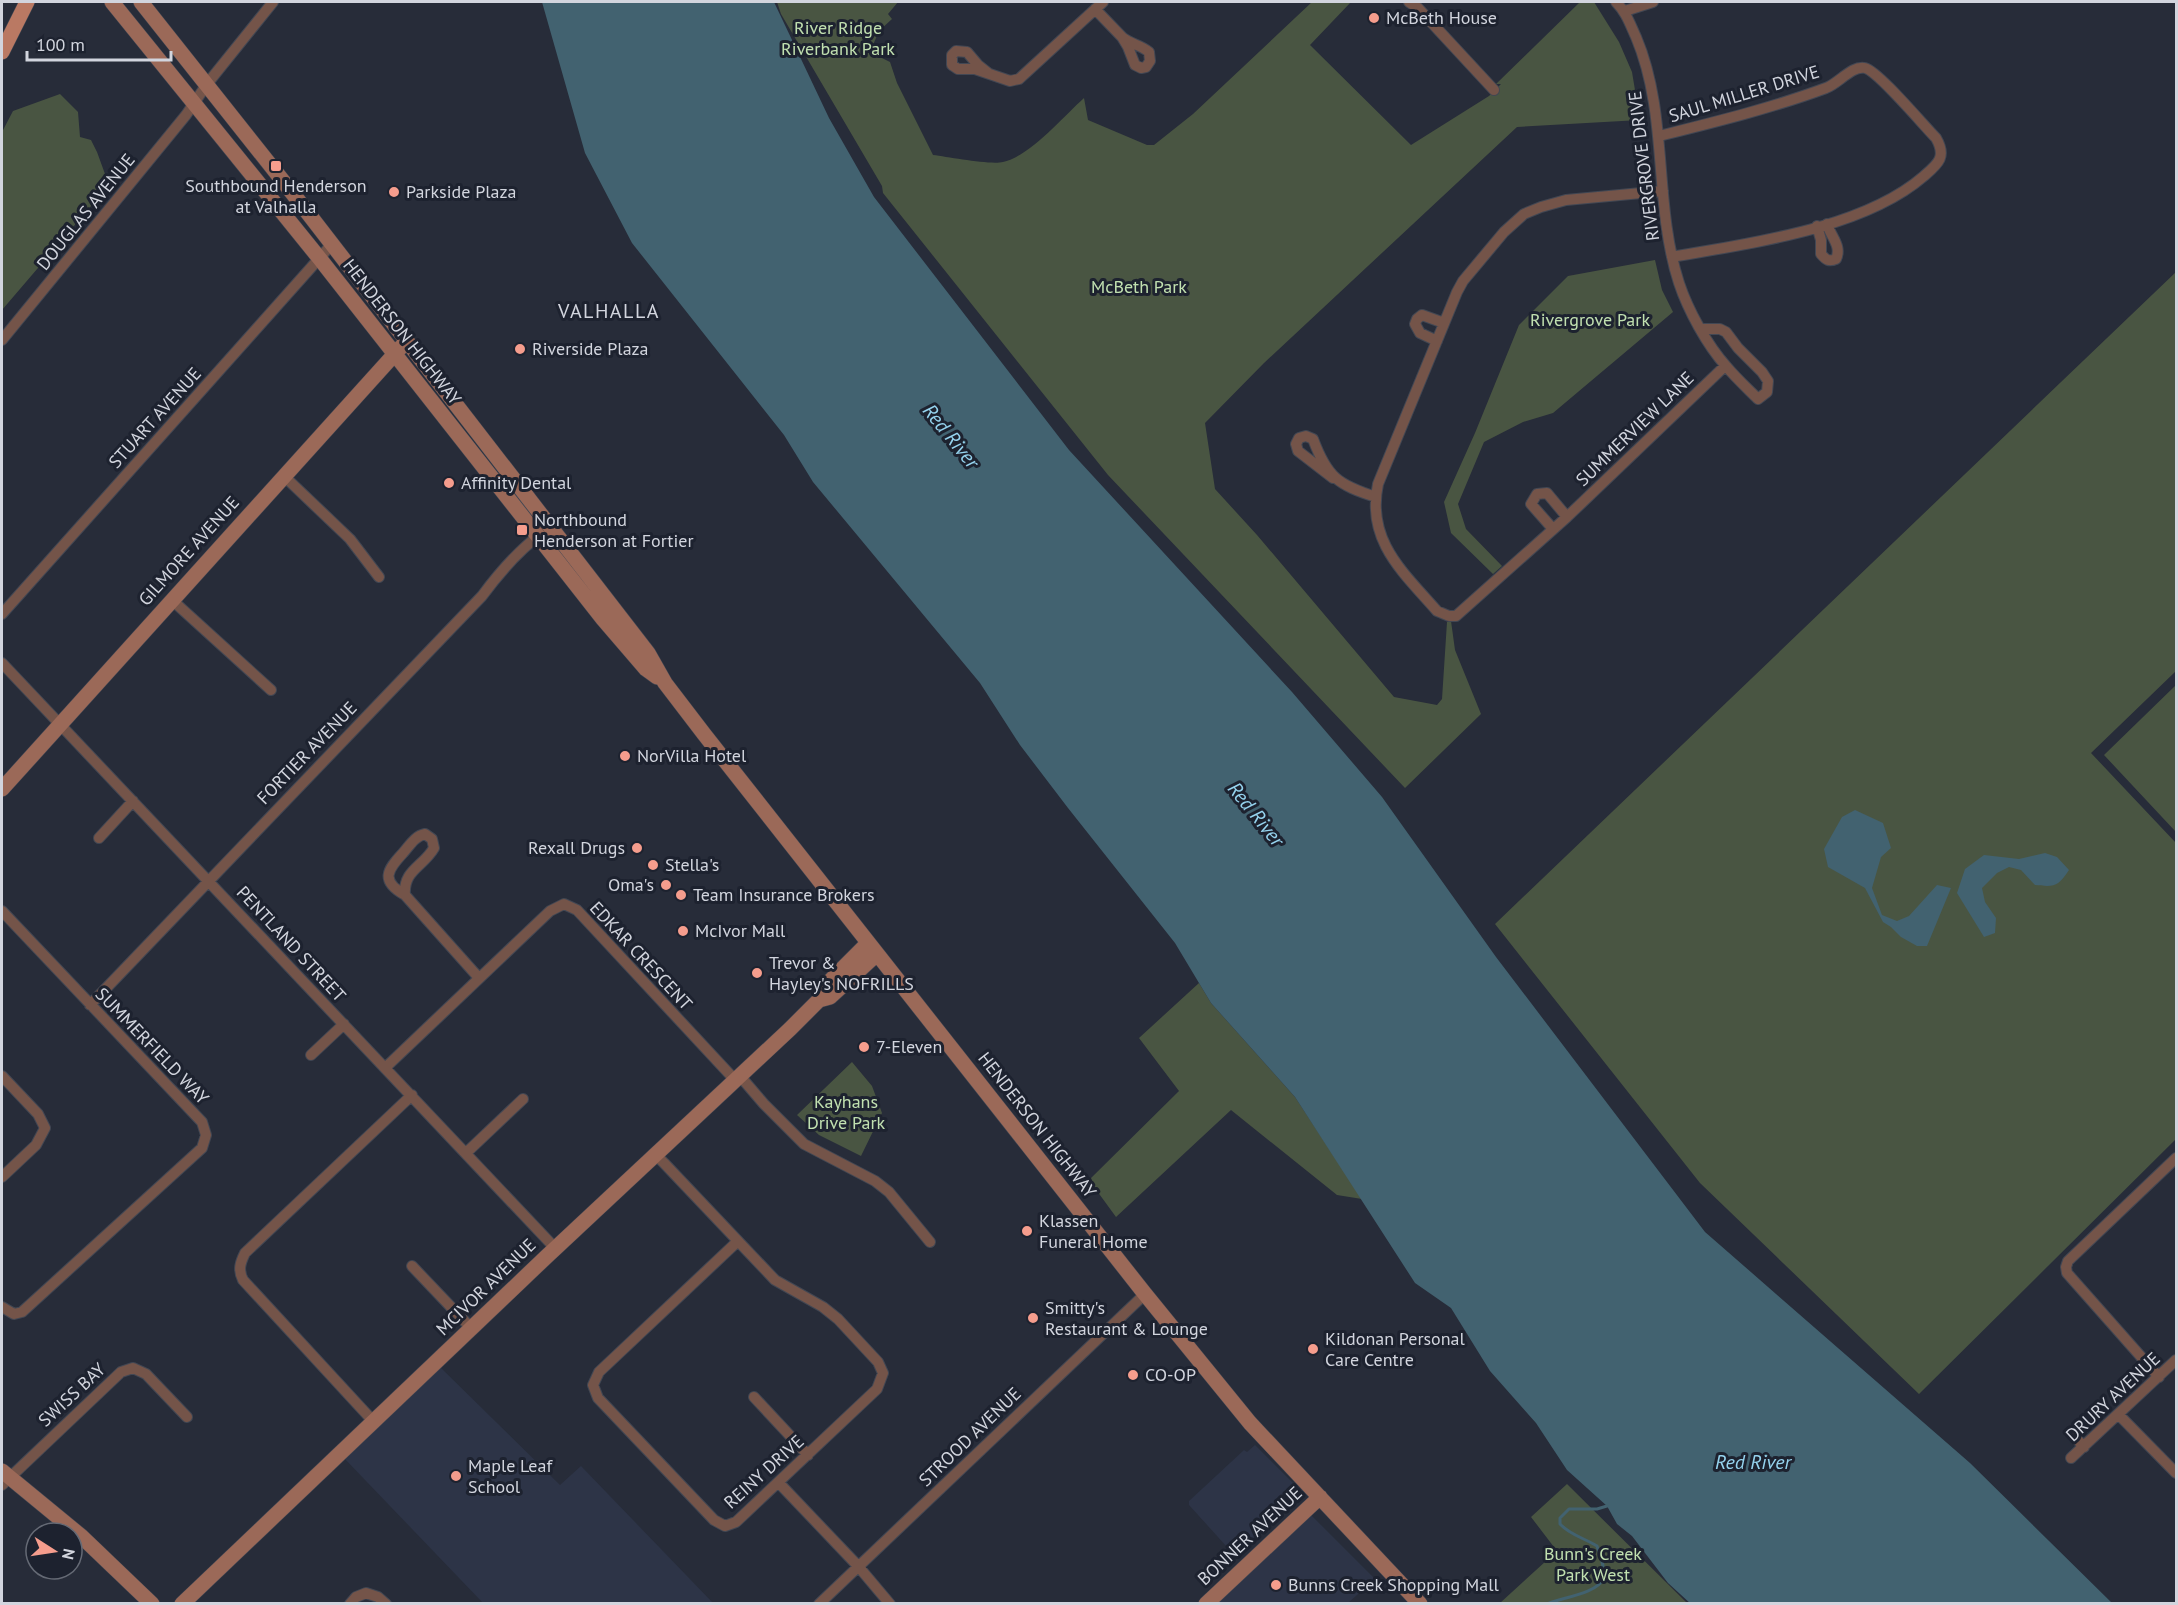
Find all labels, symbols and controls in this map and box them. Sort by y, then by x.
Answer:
place label: McBeth House [1386,6,1497,29]
marker: McBeth House [1367,11,1381,25]
park label: River Ridge Riverbank Park [781,16,895,60]
scale bar [27,24,171,62]
text: 100 m [36,33,85,56]
street label: SAUL MILLER DRIVE [1666,60,1822,127]
street label: RIVERGROVE DRIVE [1623,90,1664,242]
street label: DOUGLAS AVENUE [31,149,140,275]
marker: Southbound Henderson at Valhalla [269,159,283,173]
place label: Southbound Henderson at Valhalla [185,174,367,218]
place label: Parkside Plaza [406,180,516,203]
marker: Parkside Plaza [387,185,401,199]
street label: HENDERSON HIGHWAY [338,254,467,409]
park label: McBeth Park [1091,275,1187,298]
district label: VALHALLA [557,298,660,324]
park label: Rivergrove Park [1530,308,1650,331]
place label: Riverside Plaza [532,337,649,360]
marker: Riverside Plaza [513,342,527,356]
street label: STUART AVENUE [103,362,206,473]
street label: SUMMERVIEW LANE [1571,366,1699,491]
water label: Red River [917,398,986,475]
place label: Affinity Dental [461,471,572,494]
marker: Affinity Dental [442,476,456,490]
street label: GILMORE AVENUE [133,491,244,610]
place label: Northbound Henderson at Fortier [534,508,694,552]
marker: Northbound Henderson at Fortier [515,523,529,537]
street label: FORTIER AVENUE [252,696,362,809]
place label: NorVilla Hotel [637,744,747,767]
marker: NorVilla Hotel [618,749,632,763]
water label: Red River [1222,776,1291,853]
place label: Rexall Drugs [528,836,625,859]
marker: Rexall Drugs [630,841,644,855]
place label: Stella's [665,853,719,876]
marker: Stella's [646,858,660,872]
place label: Oma's [608,873,654,896]
marker: Oma's [659,878,673,892]
street label: PENTLAND STREET [232,881,351,1006]
place label: Team Insurance Brokers [693,883,875,906]
marker: Team Insurance Brokers [674,888,688,902]
street label: EDKAR CRESCENT [585,897,698,1015]
place label: McIvor Mall [695,919,786,942]
marker: McIvor Mall [676,924,690,938]
place label: Trevor & Hayley's NOFRILLS [769,951,914,995]
marker: Trevor & Hayley's NOFRILLS [750,966,764,980]
street label: SUMMERFIELD WAY [91,982,214,1109]
place label: 7-Eleven [876,1035,942,1058]
marker: 7-Eleven [857,1040,871,1054]
street label: HENDERSON HIGHWAY [973,1047,1102,1202]
park label: Kayhans Drive Park [807,1090,885,1134]
place label: Klassen Funeral Home [1039,1209,1148,1253]
marker: Klassen Funeral Home [1020,1224,1034,1238]
street label: MCIVOR AVENUE [431,1233,540,1340]
place label: Smitty's Restaurant & Lounge [1045,1296,1208,1340]
marker: Smitty's Restaurant & Lounge [1026,1311,1040,1325]
place label: Kildonan Personal Care Centre [1325,1327,1465,1371]
marker: Kildonan Personal Care Centre [1306,1342,1320,1356]
street label: DRURY AVENUE [2061,1347,2165,1446]
street label: SWISS BAY [33,1358,110,1432]
place label: CO-OP [1145,1363,1196,1386]
marker: CO-OP [1126,1368,1140,1382]
street label: STROOD AVENUE [914,1382,1026,1491]
street label: REINY DRIVE [719,1430,808,1514]
water label: Red River [1715,1449,1792,1475]
place label: Maple Leaf School [468,1454,553,1498]
marker: Maple Leaf School [449,1469,463,1483]
street label: BONNER AVENUE [1193,1481,1307,1590]
north arrow [24,1521,84,1581]
park label: Bunn's Creek Park West [1544,1542,1642,1586]
text: N [58,1547,80,1561]
place label: Bunns Creek Shopping Mall [1288,1573,1499,1596]
marker: Bunns Creek Shopping Mall [1269,1578,1283,1592]

